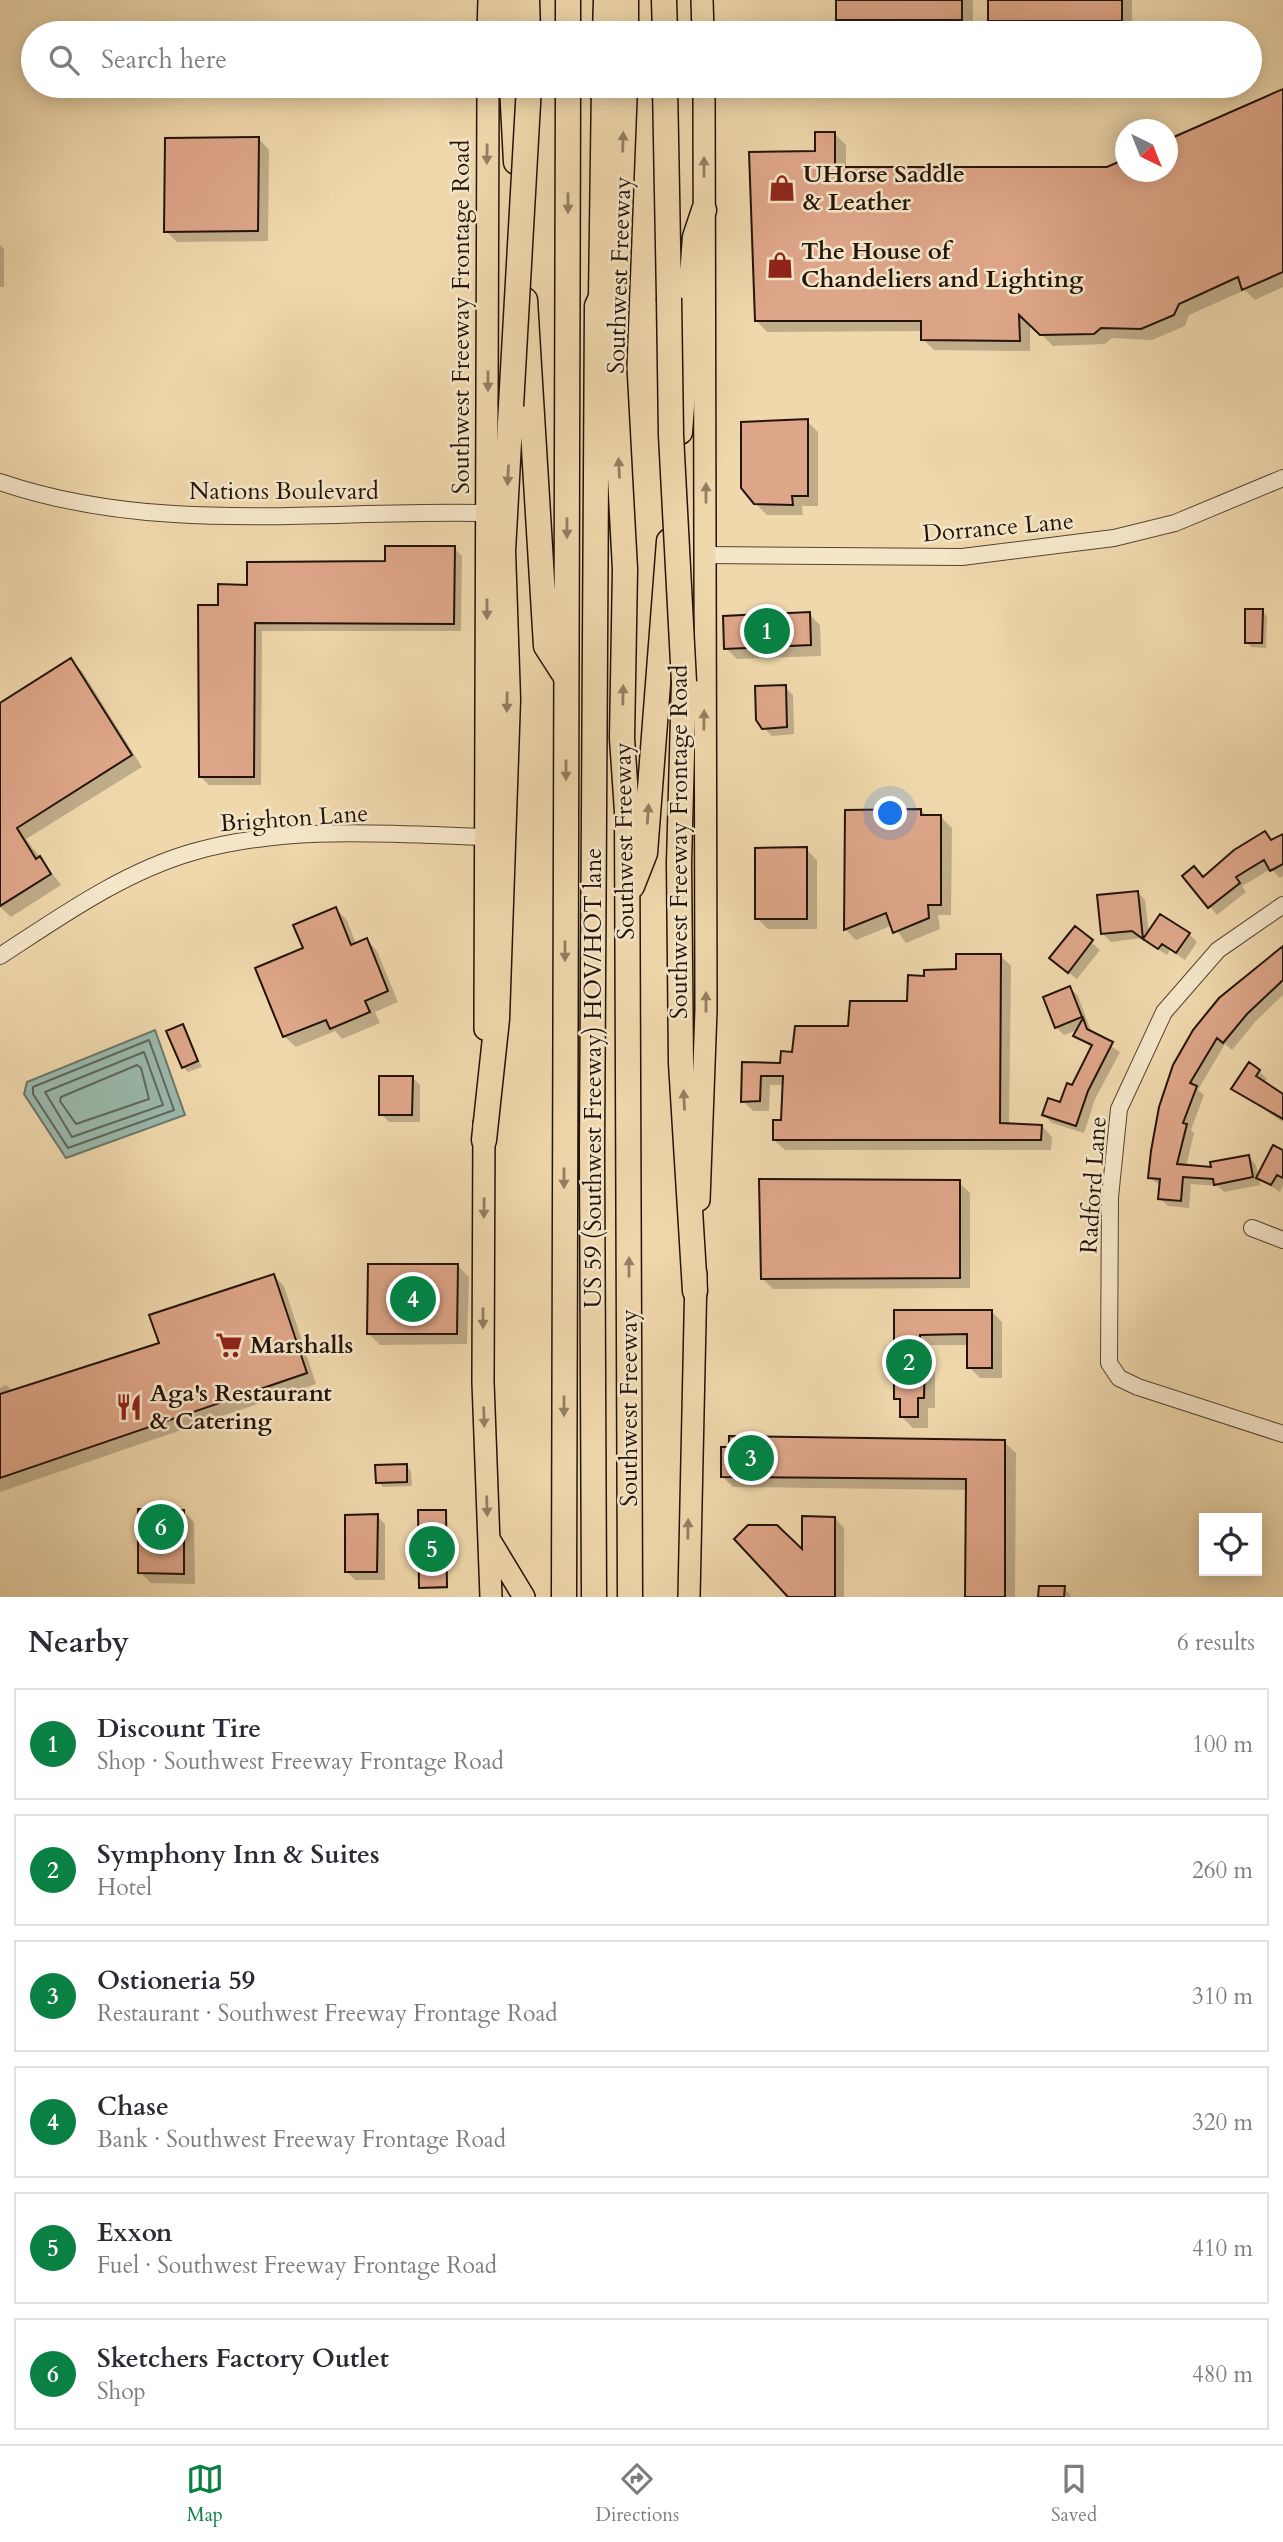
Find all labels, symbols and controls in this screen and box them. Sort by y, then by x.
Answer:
search box [21,21,1262,98]
icon: search [45,41,83,79]
text: Search here [101,42,227,77]
north arrow [1115,119,1178,182]
one-way arrow [618,131,629,153]
street label: Southwest Freeway Frontage Road [445,139,478,494]
one-way arrow [481,143,493,165]
one-way arrow [699,156,710,178]
place label: UHorse Saddle & Leather [803,158,965,219]
shop icon: UHorse Saddle & Leather [767,173,797,203]
street label: Southwest Freeway [600,175,639,374]
one-way arrow [562,192,574,214]
place label: The House of Chandeliers and Lighting [801,235,1084,296]
shop icon: The House of Chandeliers and Lighting [765,250,795,280]
one-way arrow [482,371,494,393]
one-way arrow [614,456,625,478]
one-way arrow [502,464,513,486]
street label: Nations Boulevard [189,475,379,508]
one-way arrow [700,481,712,503]
street label: Dorrance Lane [921,504,1075,551]
one-way arrow [561,518,573,540]
one-way arrow [481,598,493,620]
pin: 1 [744,605,790,657]
street label: Southwest Freeway Frontage Road [663,664,696,1019]
one-way arrow [617,684,629,706]
one-way arrow [501,691,513,713]
one-way arrow [698,709,710,731]
street label: Southwest Freeway [606,742,643,940]
one-way arrow [560,759,572,781]
your location [873,796,907,830]
street label: Brighton Lane [219,797,369,840]
one-way arrow [642,803,653,825]
street label: US 59 (Southwest Freeway) HOV/HOT lane [577,848,610,1308]
one-way arrow [559,940,571,962]
one-way arrow [700,991,712,1013]
one-way arrow [678,1089,689,1111]
street label: Radford Lane [1072,1115,1115,1255]
one-way arrow [558,1167,570,1189]
one-way arrow [478,1197,490,1219]
one-way arrow [623,1256,635,1278]
pin: 4 [390,1273,436,1325]
one-way arrow [477,1307,489,1329]
street label: Southwest Freeway [613,1309,646,1507]
place label: Marshalls [250,1329,354,1362]
supermarket icon: Marshalls [214,1330,244,1360]
pin: 2 [886,1336,932,1388]
place label: Aga's Restaurant & Catering [150,1377,332,1438]
restaurant icon: Aga's Restaurant & Catering [114,1392,144,1422]
one-way arrow [558,1395,570,1417]
one-way arrow [478,1406,490,1428]
pin: 3 [728,1432,774,1484]
one-way arrow [481,1495,493,1517]
pin: 6 [138,1501,184,1553]
map controls [1199,1513,1262,1576]
button: locate [1199,1513,1262,1576]
one-way arrow [682,1518,694,1540]
pin: 5 [409,1523,455,1575]
text: Nearby [28,1622,129,1663]
text: 6 results [1177,1627,1255,1658]
text: Discount Tire [97,1711,261,1746]
text: 1 [47,1729,59,1760]
text: 100 m [1192,1729,1253,1760]
text: Shop · Southwest Freeway Frontage Road [97,1746,504,1777]
text: Symphony Inn & Suites [97,1837,380,1872]
text: 2 [47,1855,59,1886]
text: 260 m [1192,1855,1253,1886]
text: Hotel [97,1872,152,1903]
text: Ostioneria 59 [97,1963,255,1998]
text: 3 [47,1981,59,2012]
text: 310 m [1192,1981,1253,2012]
text: Restaurant · Southwest Freeway Frontage Road [97,1998,558,2029]
text: Chase [97,2089,169,2124]
text: 4 [47,2107,59,2138]
text: 320 m [1192,2107,1253,2138]
text: Bank · Southwest Freeway Frontage Road [97,2124,506,2155]
text: Exxon [97,2215,173,2250]
text: 5 [47,2233,59,2264]
text: 410 m [1192,2233,1253,2264]
text: Fuel · Southwest Freeway Frontage Road [97,2250,497,2281]
text: Sketchers Factory Outlet [97,2341,389,2376]
text: 6 [47,2359,59,2390]
text: 480 m [1192,2359,1253,2390]
text: Shop [97,2376,146,2407]
tab: Map [186,2460,224,2528]
tab: Directions [596,2460,679,2528]
tab: Saved [1051,2460,1097,2528]

